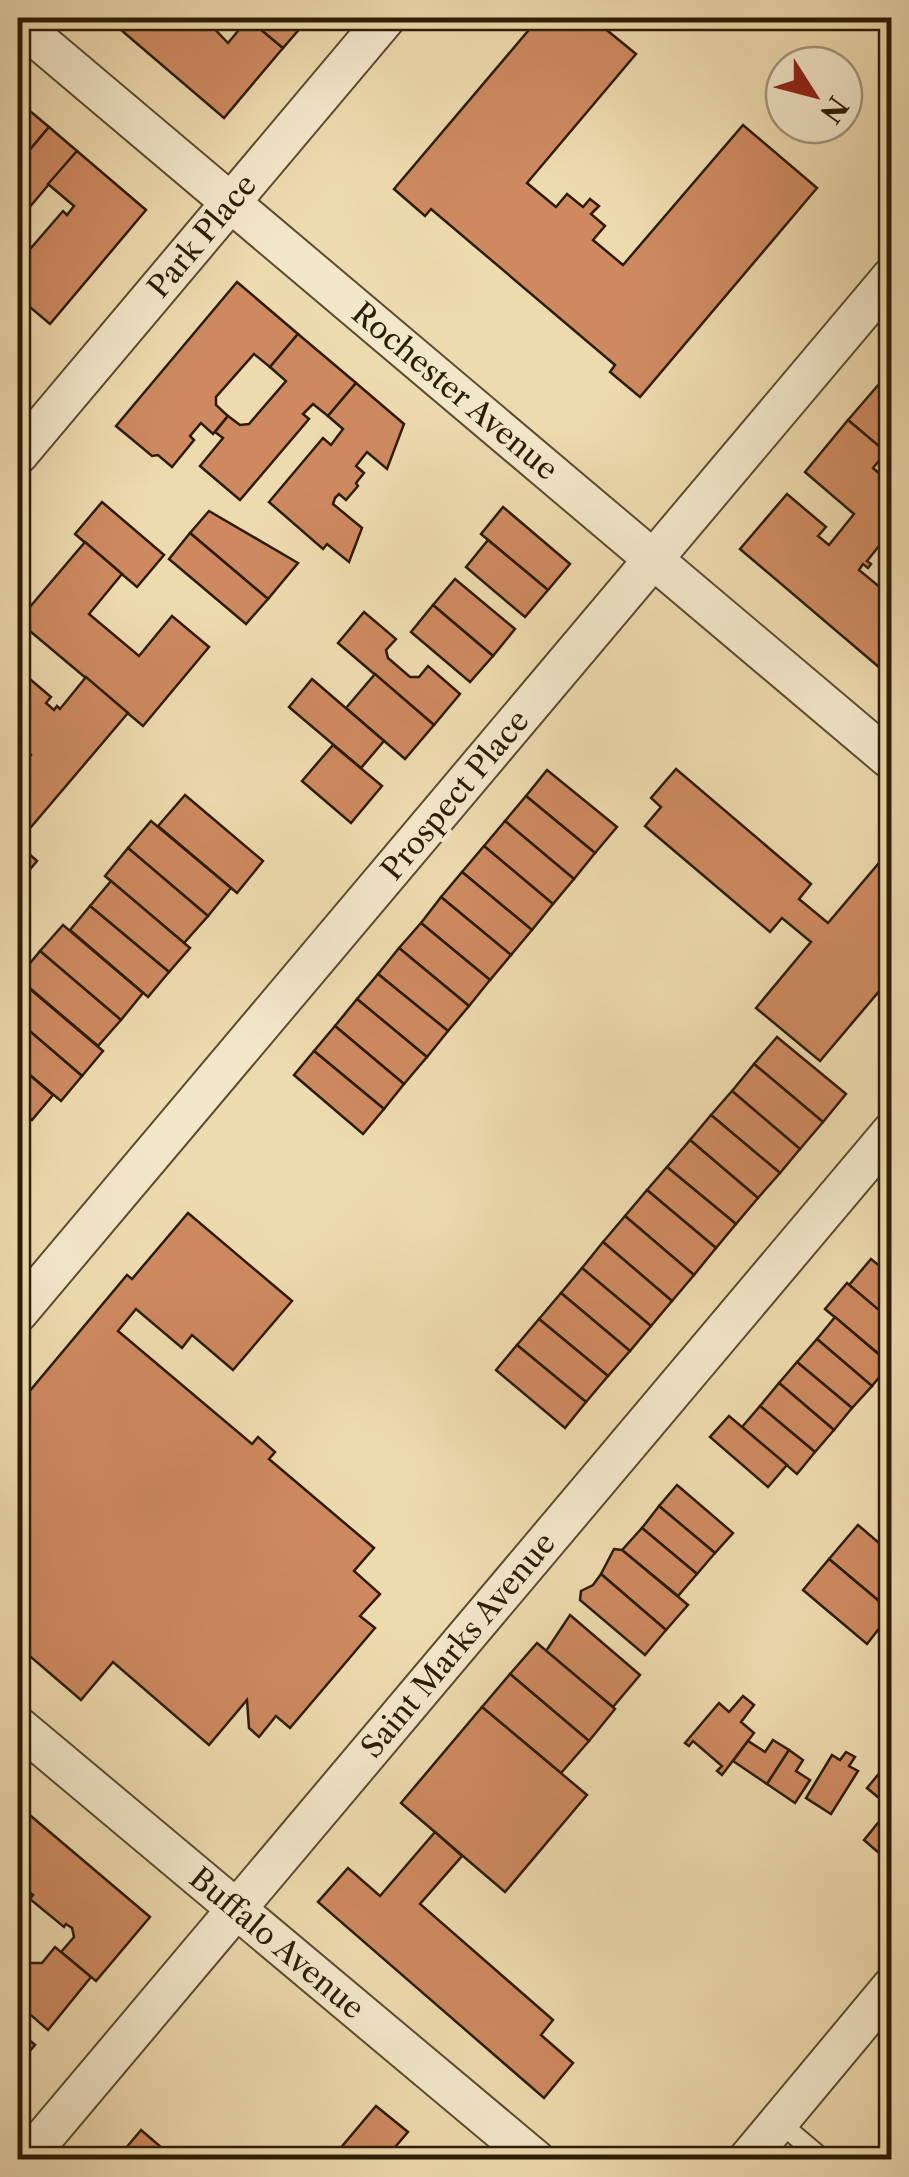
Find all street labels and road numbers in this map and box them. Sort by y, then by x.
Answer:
street label: Park Place [140,167,264,305]
street label: Rochester Avenue [345,294,565,488]
street label: Prospect Place [373,703,537,887]
street label: Saint Marks Avenue [353,1525,563,1765]
street label: Buffalo Avenue [182,1859,372,2027]

